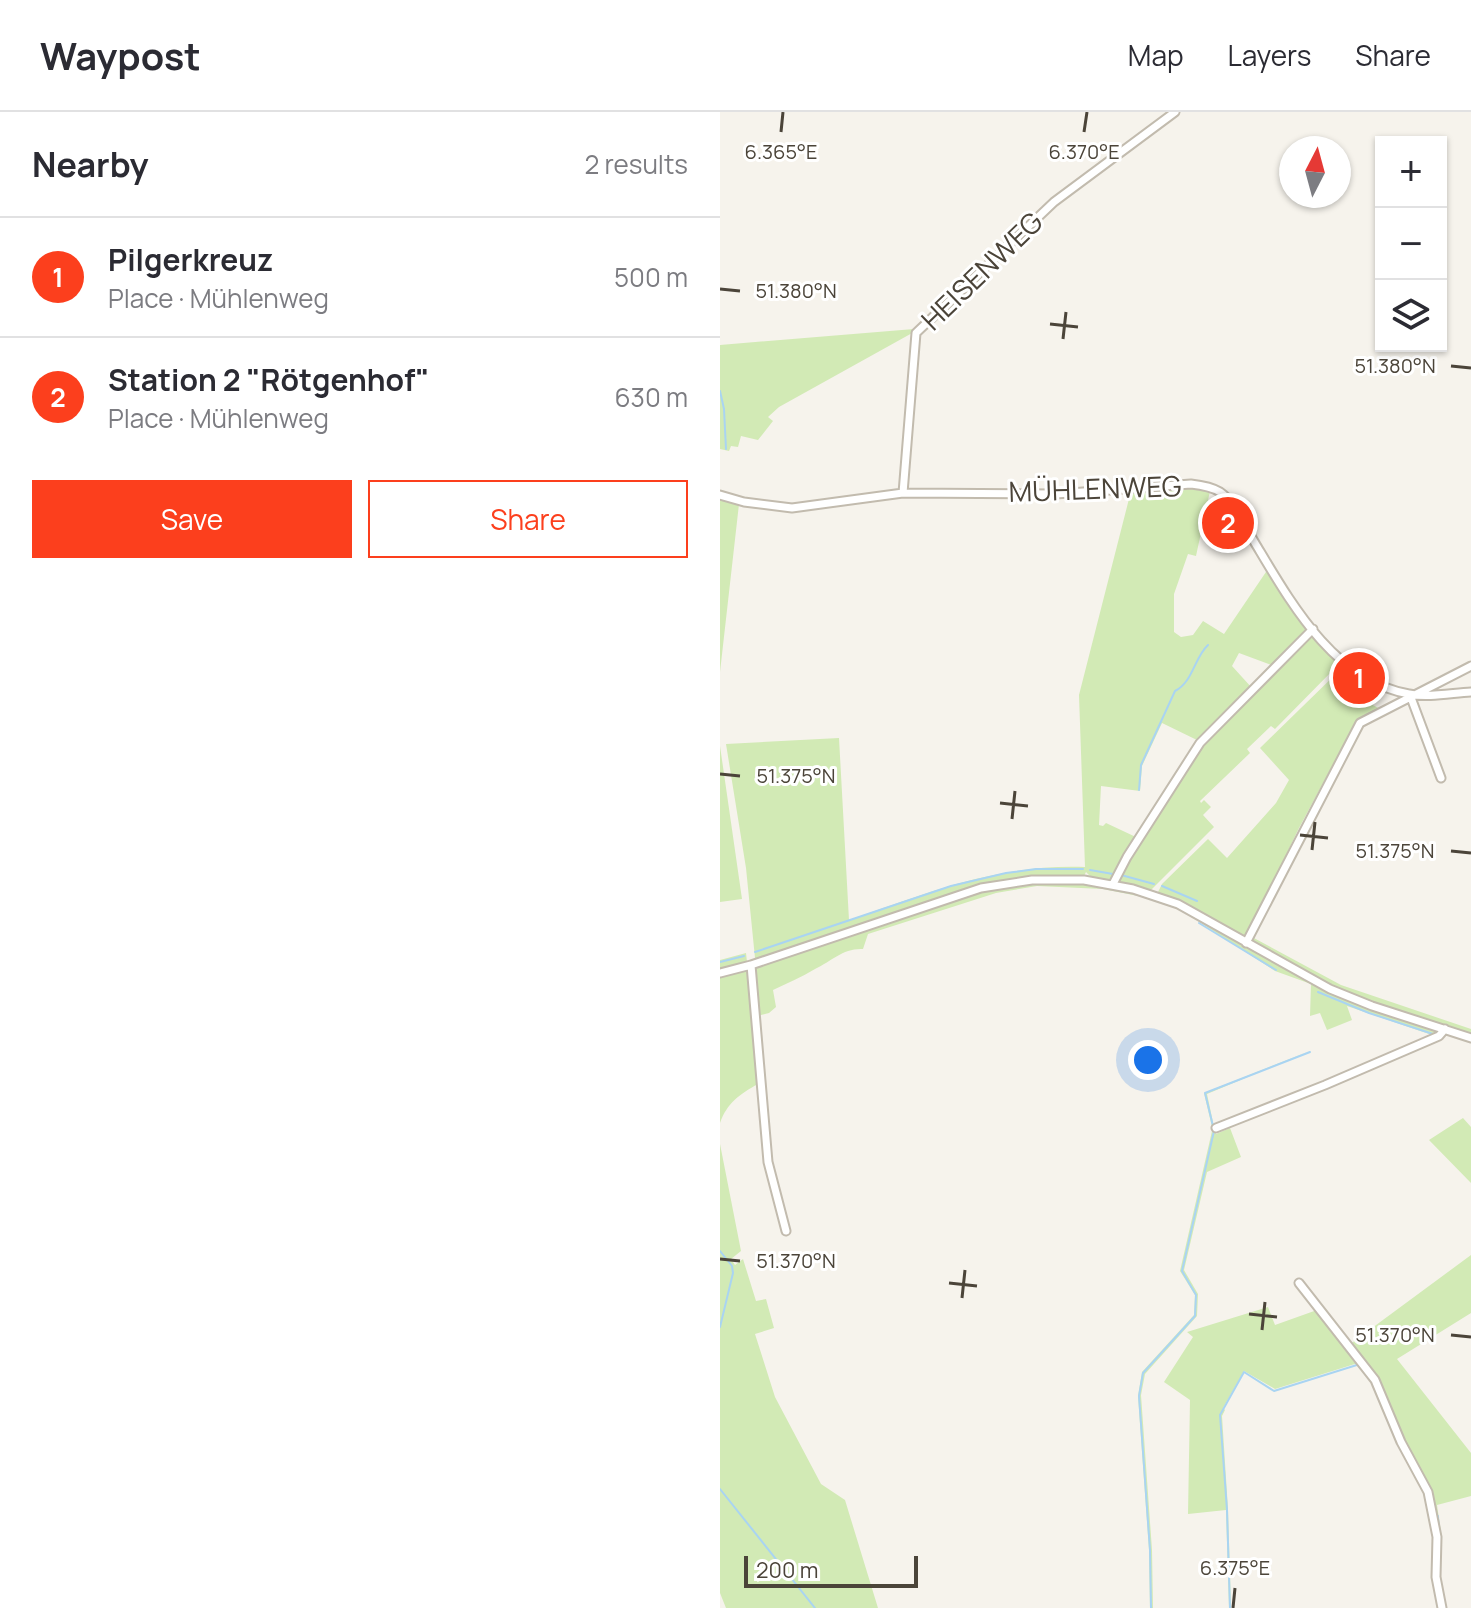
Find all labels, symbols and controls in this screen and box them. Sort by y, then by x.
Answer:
text: Waypost [40,29,201,81]
text: Map [1128,36,1184,74]
text: Layers [1228,36,1311,74]
text: Share [1355,36,1431,74]
north arrow [1279,136,1351,208]
map controls [1375,136,1447,352]
button: + [1375,136,1447,208]
text: 6.365°E [745,138,817,165]
text: 6.370°E [1048,138,1120,165]
text: Nearby [32,141,148,187]
text: 2 results [584,146,688,182]
street label: HEISENWEG [912,203,1050,338]
button: − [1375,208,1447,280]
text: Pilgerkreuz [108,239,273,280]
text: 1 [52,259,64,295]
text: 500 m [614,259,688,295]
text: 51.380°N [755,277,837,304]
text: Place · Mühlenweg [108,280,329,316]
button: layers [1375,280,1447,352]
text: 51.380°N [1354,352,1436,379]
text: Station 2 "Rötgenhof" [108,359,429,400]
text: 2 [50,379,66,415]
text: 630 m [614,379,688,415]
text: Place · Mühlenweg [108,400,329,436]
street label: MÜHLENWEG [1008,466,1182,510]
button: Save [32,480,352,558]
button: Share [368,480,688,558]
pin: 2 [1202,493,1254,553]
pin: 1 [1333,648,1385,708]
text: 51.375°N [757,762,835,789]
text: 51.375°N [1356,837,1434,864]
your location [1128,1040,1168,1080]
text: 51.370°N [756,1247,836,1274]
text: 51.370°N [1355,1321,1435,1348]
scale bar [744,1552,918,1588]
text: 6.375°E [1200,1554,1270,1581]
text: 200 m [756,1555,818,1585]

